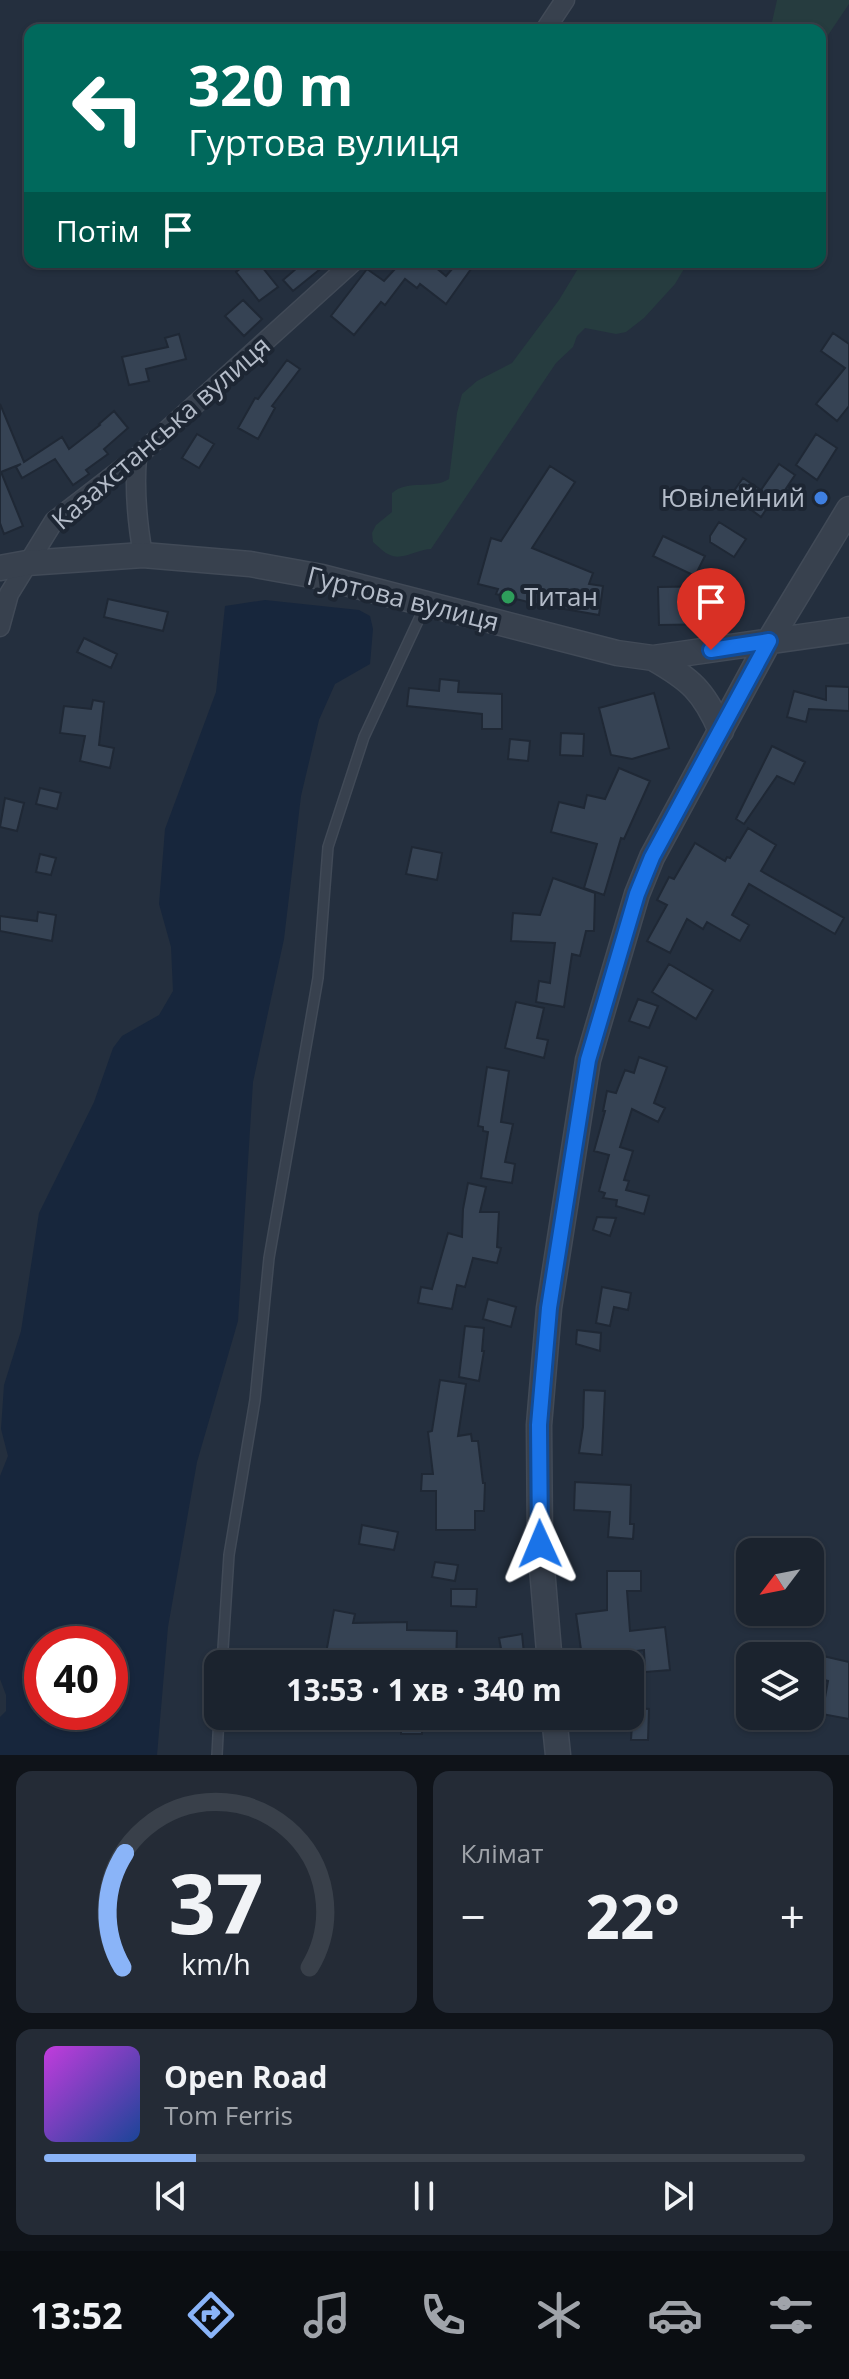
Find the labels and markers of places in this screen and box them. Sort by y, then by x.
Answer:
place label: Ювілейний [661,479,805,515]
marker: Ювілейний [812,489,830,507]
pin [677,568,745,650]
place label: Титан [524,578,598,614]
marker: Титан [499,588,517,606]

